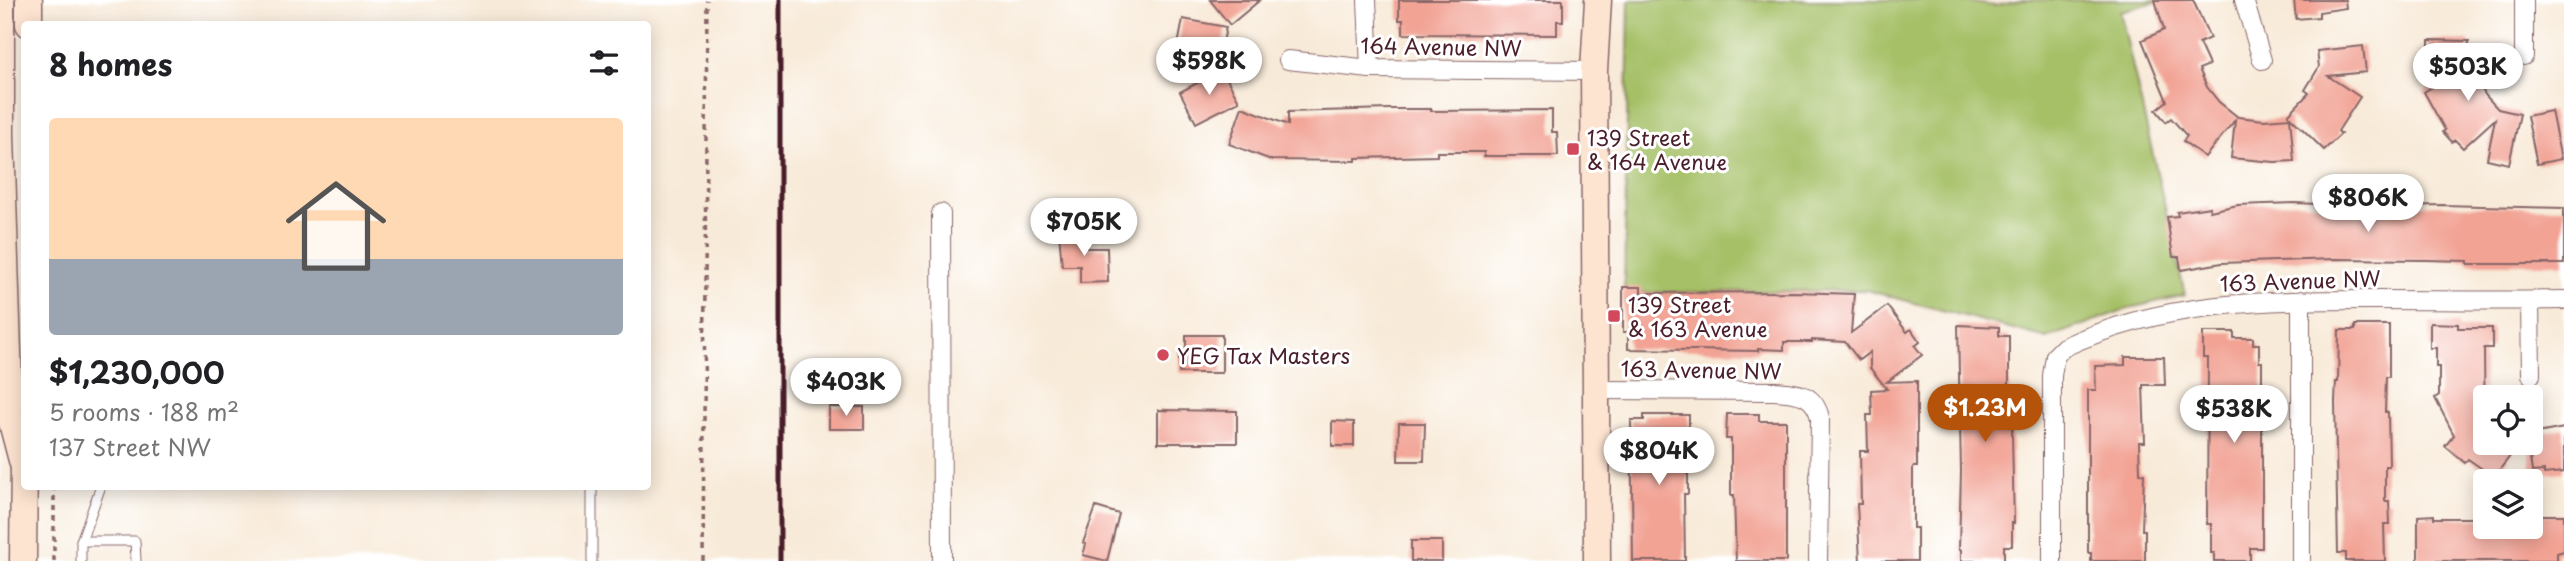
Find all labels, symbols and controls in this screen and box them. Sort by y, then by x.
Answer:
street label: 164 Avenue NW [1360,29,1522,63]
pin: $598K [1160,38,1258,97]
text: 8 homes [49,41,172,86]
text: $598K [1172,42,1246,77]
pin: $503K [2419,43,2517,103]
icon: filters [585,44,623,82]
text: $503K [2429,48,2507,83]
place label: 139 Street & 164 Avenue [1587,121,1727,177]
marker: 139 Street & 164 Avenue [1565,141,1581,157]
icon: home [273,163,399,289]
pin: $806K [2319,174,2417,234]
text: $806K [2328,179,2408,214]
pin: $705K [1035,198,1133,258]
text: $705K [1046,203,1122,238]
street label: 163 Avenue NW [2219,261,2381,299]
place label: 139 Street & 163 Avenue [1628,288,1767,344]
marker: 139 Street & 163 Avenue [1606,308,1622,324]
place label: YEG Tax Masters [1177,339,1350,371]
marker: YEG Tax Masters [1155,347,1171,363]
text: $1,230,000 [49,349,225,394]
street label: 163 Avenue NW [1620,352,1782,386]
pin: $403K [797,358,895,418]
text: $403K [806,363,886,398]
pin: $1.23M [1928,384,2042,444]
map controls [2473,385,2543,539]
button: locate [2473,385,2543,455]
pin: $538K [2185,386,2283,445]
text: $1.23M [1943,389,2027,424]
text: $538K [2196,390,2272,425]
text: 5 rooms · 188 m² [49,394,239,429]
pin: $804K [1610,428,1708,487]
text: 137 Street NW [49,429,211,464]
text: $804K [1620,432,1698,467]
button: layers [2473,469,2543,539]

